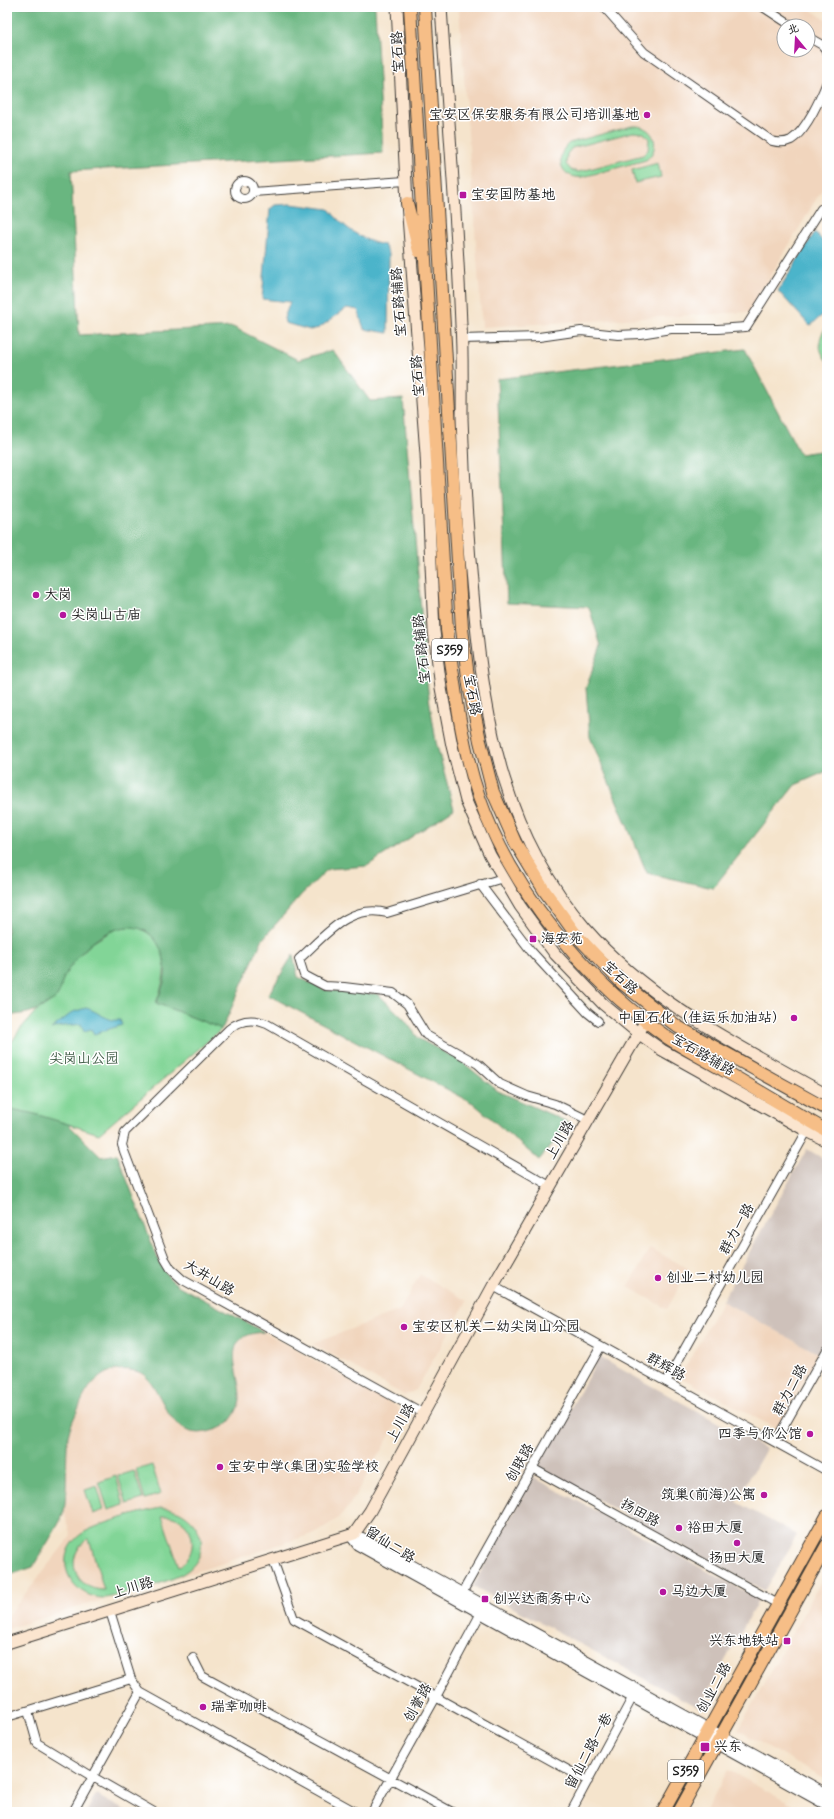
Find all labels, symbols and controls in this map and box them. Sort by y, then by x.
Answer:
north arrow [776,18,816,58]
text: 北 [786,21,801,38]
street label: 宝石路 [388,31,408,73]
place label: 宝安区保安服务有限公司培训基地 [429,106,639,124]
marker: 宝安区保安服务有限公司培训基地 [642,110,652,120]
place label: 宝安国防基地 [471,186,555,204]
marker: 宝安国防基地 [458,190,468,200]
street label: 宝石路辅路 [388,266,410,338]
street label: 宝石路 [408,354,428,398]
place label: 大岗 [44,586,72,604]
marker: 大岗 [31,590,41,600]
place label: 尖岗山古庙 [71,606,141,624]
marker: 尖岗山古庙 [58,610,68,620]
street label: 宝石路辅路 [409,613,435,685]
road number: S359 [432,639,468,661]
street label: 宝石路 [459,673,485,717]
place label: 海安苑 [541,930,583,948]
marker: 海安苑 [528,934,538,944]
street label: 宝石路 [599,957,641,999]
place label: 中国石化（佳运乐加油站） [618,1009,786,1027]
marker: 中国石化（佳运乐加油站） [789,1013,799,1023]
street label: 宝石路辅路 [668,1030,738,1080]
park label: 尖岗山公园 [49,1050,119,1068]
street label: 上川路 [542,1117,578,1163]
street label: 群力一路 [716,1200,758,1258]
street label: 大井山路 [180,1256,238,1300]
place label: 创业二村幼儿园 [666,1269,764,1287]
marker: 创业二村幼儿园 [653,1273,663,1283]
place label: 宝安区机关二幼尖岗山分园 [412,1318,580,1336]
marker: 宝安区机关二幼尖岗山分园 [399,1322,409,1332]
street label: 群辉路 [643,1349,689,1385]
street label: 群力二路 [769,1361,811,1419]
street label: 上川路 [383,1400,419,1446]
place label: 四季与你公馆 [718,1425,802,1443]
marker: 四季与你公馆 [805,1429,815,1439]
street label: 创联路 [502,1440,538,1486]
place label: 宝安中学(集团)实验学校 [228,1458,379,1476]
marker: 宝安中学(集团)实验学校 [215,1462,225,1472]
place label: 筑巢(前海)公寓 [661,1486,756,1504]
marker: 筑巢(前海)公寓 [759,1490,769,1500]
street label: 扬田路 [617,1495,663,1531]
place label: 裕田大厦 [687,1519,743,1537]
street label: 留仙二路 [361,1523,419,1567]
marker: 裕田大厦 [674,1523,684,1533]
marker: 扬田大厦 [732,1538,742,1548]
place label: 扬田大厦 [709,1549,765,1567]
street label: 上川路 [110,1573,156,1603]
place label: 马边大厦 [671,1583,727,1601]
marker: 马边大厦 [658,1587,668,1597]
place label: 创兴达商务中心 [493,1590,591,1608]
marker: 创兴达商务中心 [480,1594,490,1604]
place label: 兴东地铁站 [709,1632,779,1650]
marker: 兴东地铁站 [782,1636,792,1646]
street label: 创业二路 [693,1659,735,1717]
street label: 创誉路 [400,1680,436,1726]
place label: 瑞幸咖啡 [210,1698,267,1716]
marker: 瑞幸咖啡 [198,1702,208,1712]
street label: 留仙二路一巷 [561,1709,617,1792]
place label: 兴东 [714,1738,742,1756]
marker: 兴东 [699,1741,711,1753]
road number: S359 [668,1760,704,1782]

